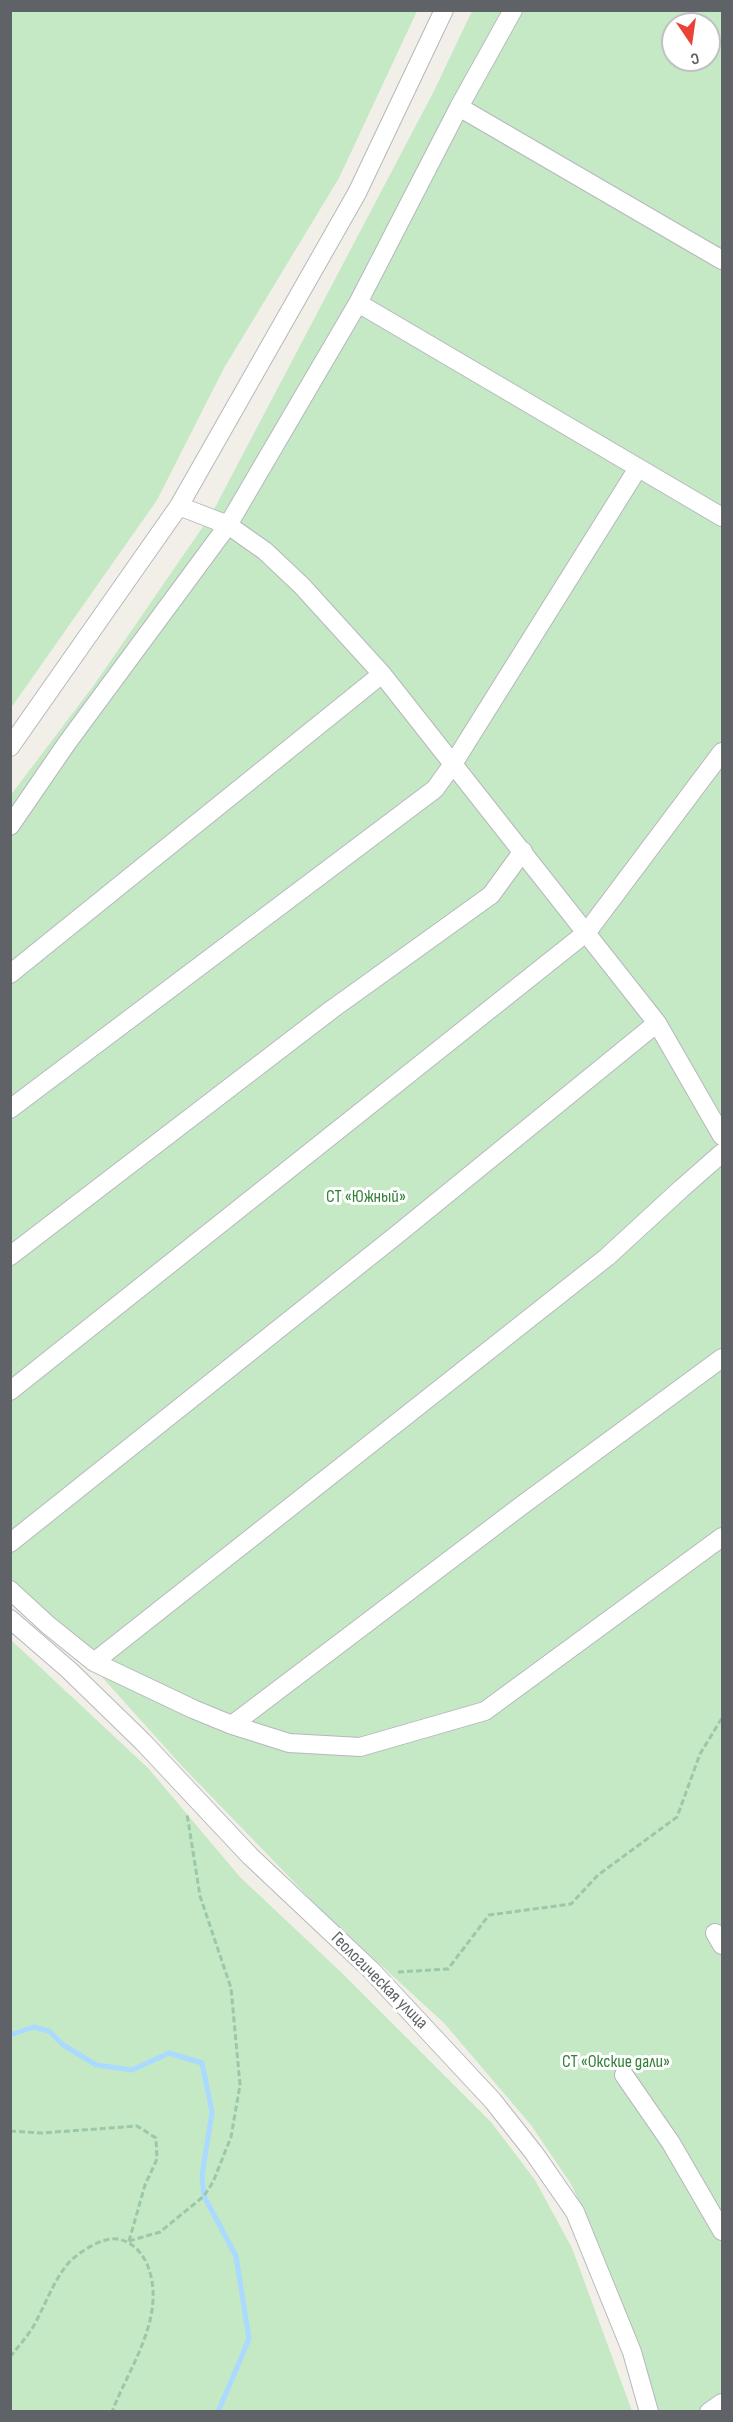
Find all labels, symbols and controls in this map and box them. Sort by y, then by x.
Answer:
north arrow [661,12,721,72]
text: С [689,48,701,68]
park label: СТ «Южный» [326,1186,406,1208]
street label: Геологическая улица [326,1928,432,2034]
park label: СТ «Окские дали» [562,2051,670,2073]

